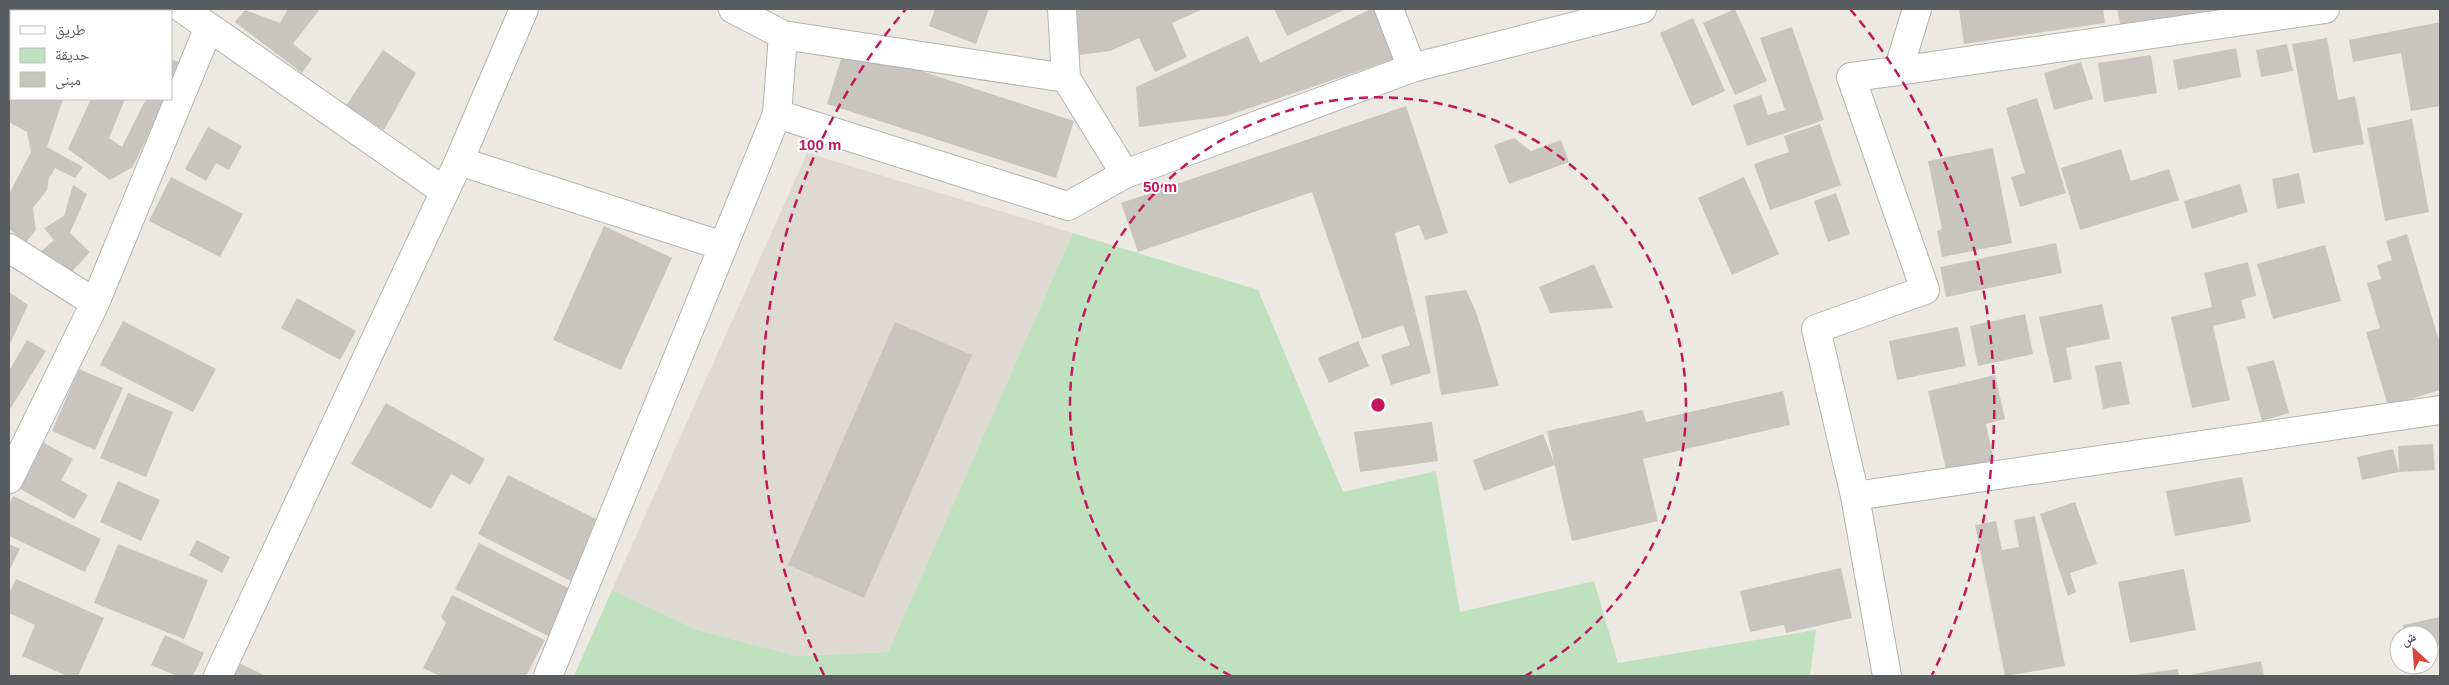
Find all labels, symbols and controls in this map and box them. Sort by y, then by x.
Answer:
legend [10,10,172,100]
text: طريق [55,21,86,40]
text: حديقة [55,46,90,63]
text: مبنى [55,71,81,90]
text: 100 m [799,136,841,153]
text: 50 m [1143,178,1177,195]
centre of rings [1369,396,1387,414]
north arrow [2389,625,2439,675]
text: ش [2398,628,2419,650]

